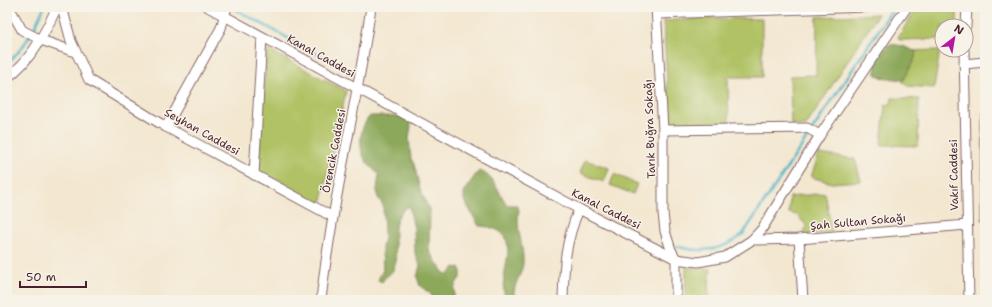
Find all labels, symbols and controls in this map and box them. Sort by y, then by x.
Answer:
north arrow [934,18,974,58]
text: N [951,21,967,39]
street label: Kanal Caddesi [284,31,358,81]
street label: Tarık Buğra Sokağı [641,79,659,179]
street label: Seyhan Caddesi [162,105,242,159]
street label: Örencik Caddesi [319,108,349,194]
street label: Vakıf Caddesi [946,139,962,211]
street label: Kanal Caddesi [569,185,643,233]
street label: Şah Sultan Sokağı [810,210,906,234]
scale bar [20,263,86,289]
text: 50 m [26,269,56,285]

